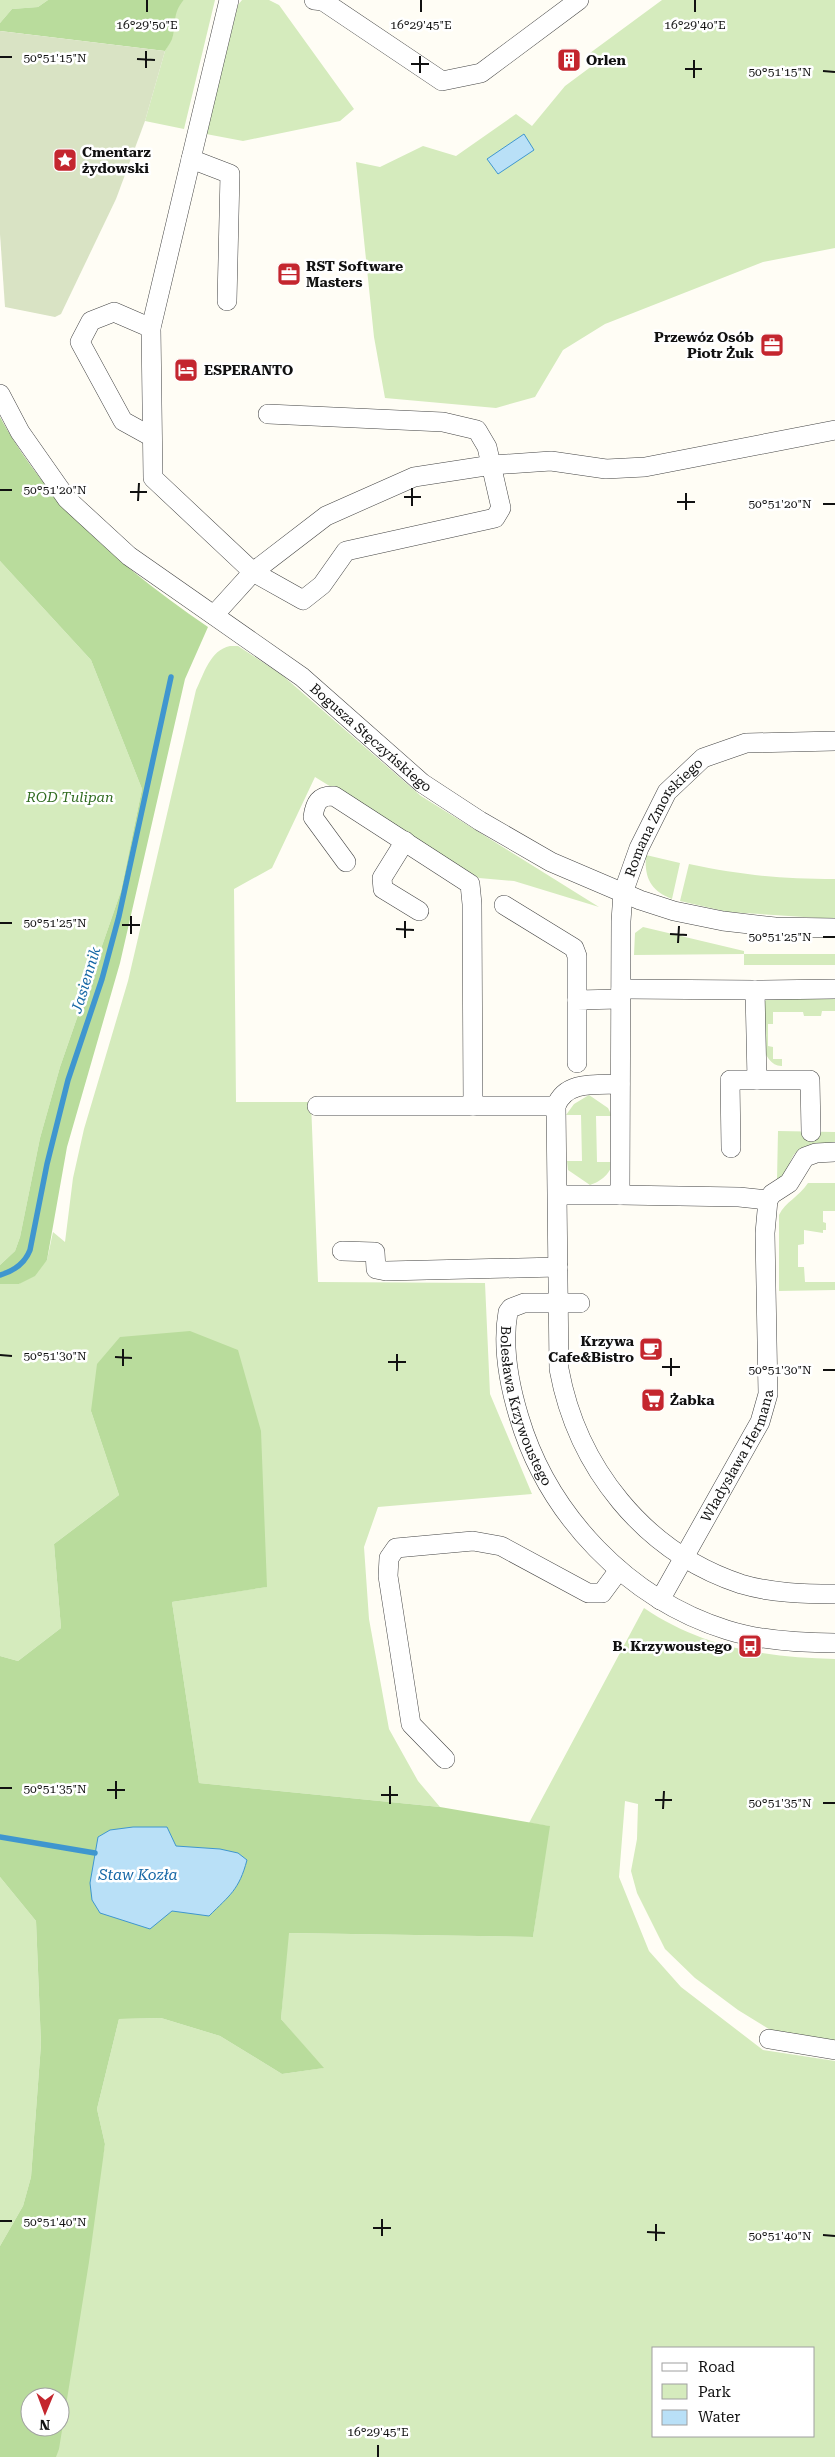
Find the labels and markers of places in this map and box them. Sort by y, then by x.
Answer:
building icon: Orlen [556,47,582,73]
place label: Orlen [586,52,626,68]
place label: Cmentarz żydowski [82,144,151,176]
place icon: Cmentarz żydowski [52,147,78,173]
place label: RST Software Masters [306,258,403,290]
office icon: RST Software Masters [276,261,302,287]
place label: Przewóz Osób Piotr Żuk [654,329,754,361]
office icon: Przewóz Osób Piotr Żuk [759,332,785,358]
hotel icon: ESPERANTO [173,357,199,383]
place label: ESPERANTO [204,362,293,378]
place label: Krzywa Cafe&Bistro [548,1333,635,1365]
cafe icon: Krzywa Cafe&Bistro [638,1336,664,1362]
supermarket icon: Żabka [640,1387,666,1413]
place label: Żabka [670,1392,715,1408]
bus stop icon: B. Krzywoustego [737,1633,763,1659]
place label: B. Krzywoustego [612,1638,732,1654]

